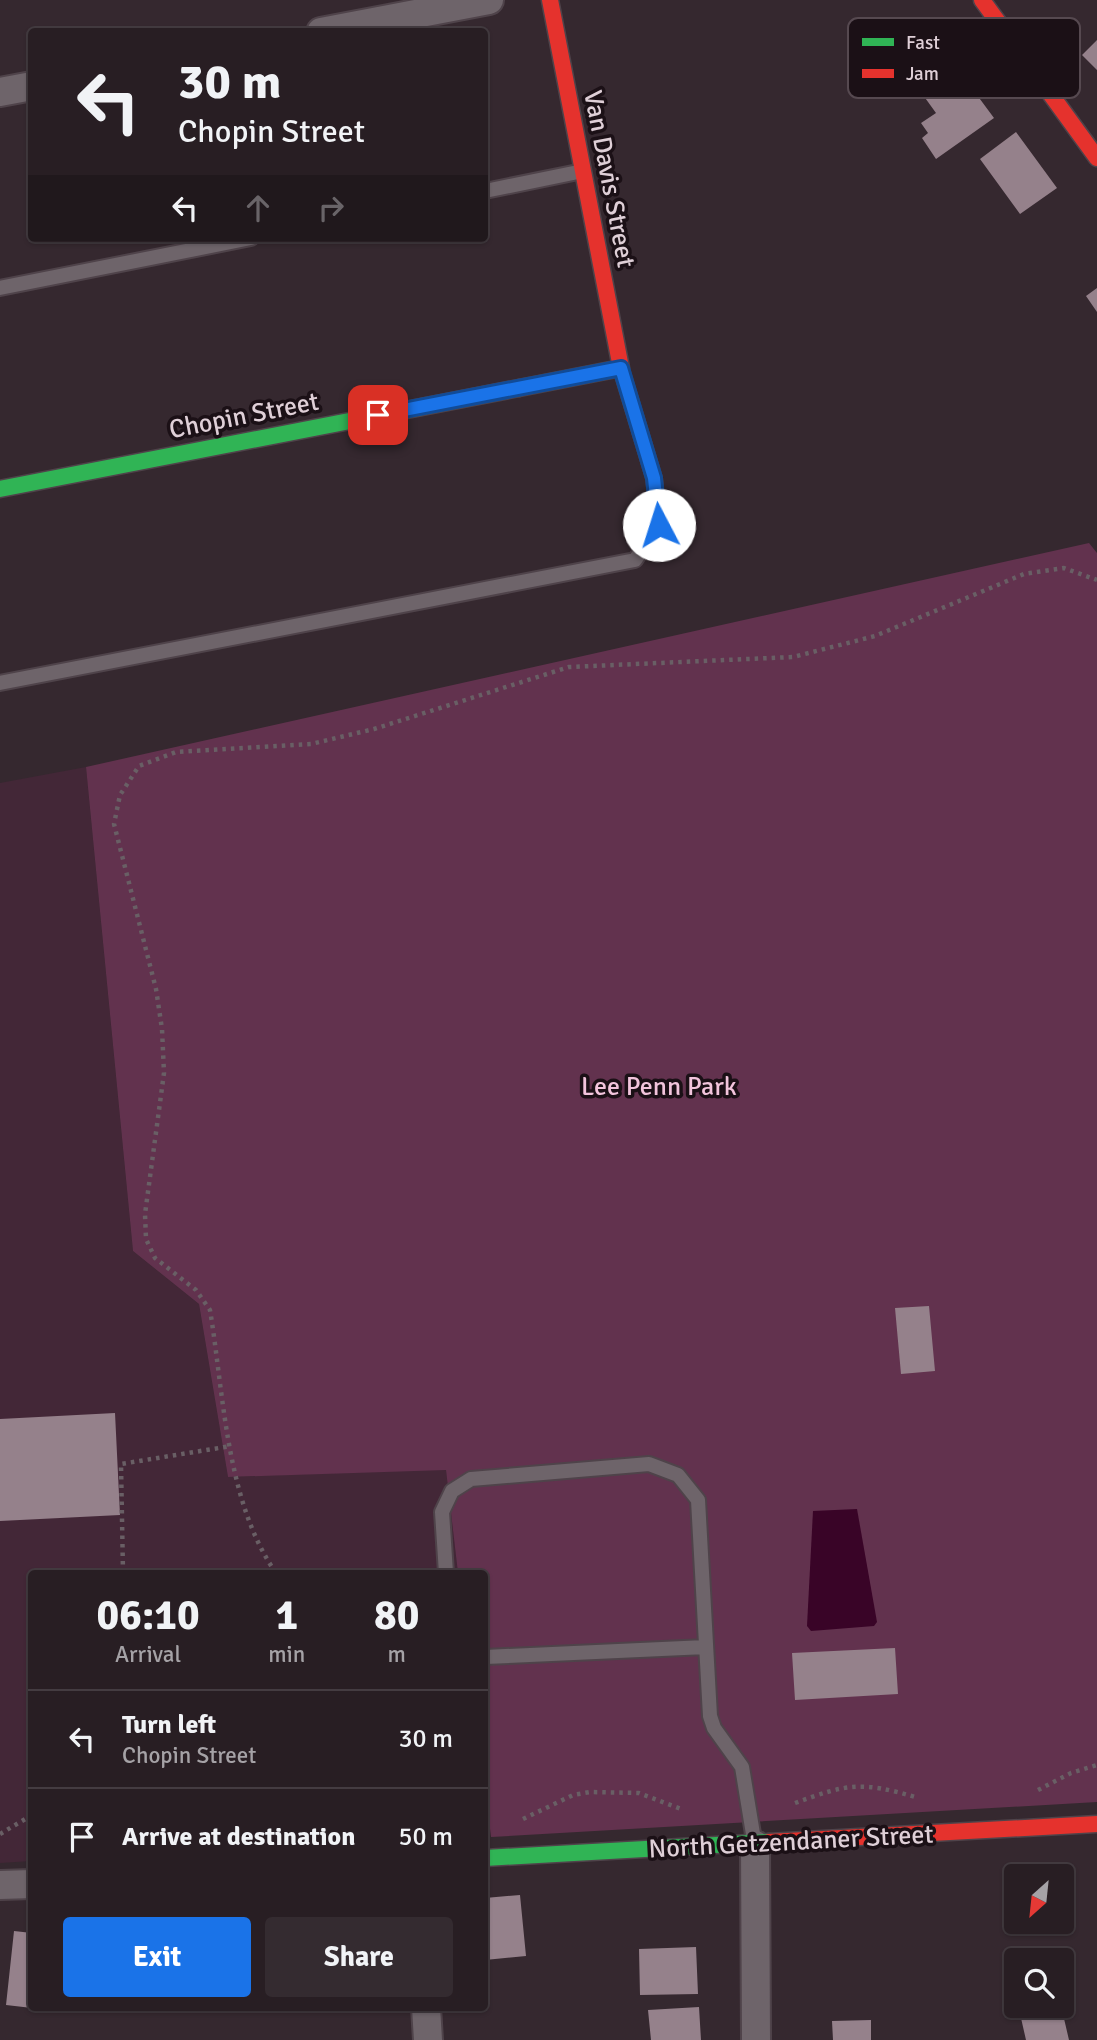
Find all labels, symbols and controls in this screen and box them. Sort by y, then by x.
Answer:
legend [848,18,1080,98]
text: Fast [906,31,940,55]
text: 30 m [178,52,281,112]
icon: left [63,56,154,147]
text: Jam [906,62,939,86]
street label: Van Davis Street [576,88,642,270]
text: Chopin Street [178,112,365,151]
icon: left [166,189,204,227]
icon: ahead [239,189,277,227]
icon: right [312,189,350,227]
pin [348,385,408,445]
street label: Chopin Street [166,386,322,446]
icon: arrive [359,396,397,434]
position arrow [622,488,696,562]
park label: Lee Penn Park [581,1071,737,1103]
text: 06:10 [97,1590,200,1641]
text: 1 [276,1590,298,1641]
text: 80 [374,1590,419,1641]
text: Arrival [115,1640,181,1669]
text: min [268,1640,305,1669]
text: m [388,1640,406,1669]
text: Turn left [122,1709,216,1741]
icon: left [63,1720,101,1758]
text: 30 m [398,1723,453,1755]
text: Chopin Street [122,1741,256,1770]
icon: arrive [63,1818,101,1856]
street label: North Getzendaner Street [648,1819,934,1865]
text: Arrive at destination [122,1821,355,1853]
text: 50 m [398,1821,453,1853]
north arrow [1004,1864,1074,1934]
map controls [1004,1864,1074,2018]
button: Exit [63,1917,251,1997]
button: Share [265,1917,453,1997]
button: search [1004,1948,1074,2018]

